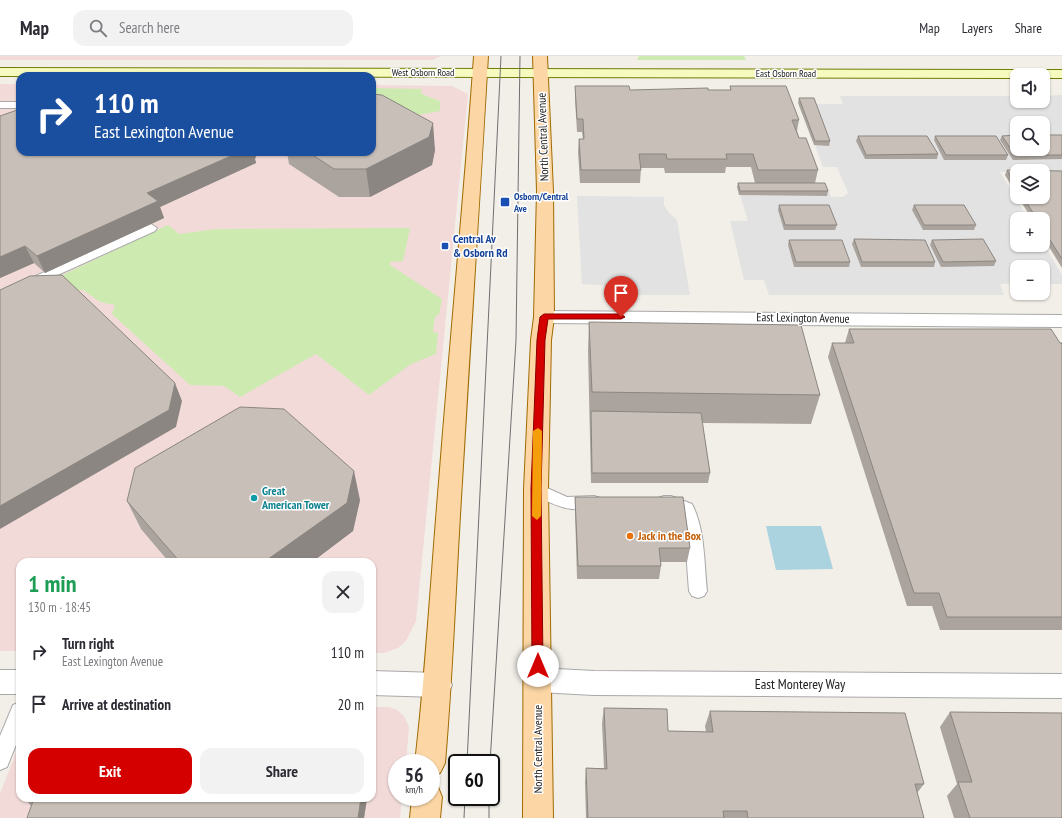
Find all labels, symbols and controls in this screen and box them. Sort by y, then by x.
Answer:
search box [73,10,353,46]
text: Map [20,16,49,40]
icon: search [87,17,109,39]
text: Search here [119,18,180,37]
text: Map [919,19,940,37]
text: Layers [962,19,993,37]
text: Share [1015,19,1042,37]
street label: West Osborn Road [392,66,454,79]
street label: East Osborn Road [756,67,816,80]
map controls [1010,68,1050,300]
button: sound [1010,68,1050,108]
text: 110 m [94,84,158,121]
icon: right [28,88,80,140]
street label: North Central Avenue [533,93,552,181]
button: search [1010,116,1050,156]
text: East Lexington Avenue [94,120,234,143]
button: layers [1010,164,1050,204]
place label: Osborn/Central Ave [513,190,569,215]
marker: Osborn/Central Ave [499,196,511,208]
button: + [1010,212,1050,252]
place label: Central Av & Osborn Rd [453,231,508,260]
marker: Central Av & Osborn Rd [440,241,450,251]
button: − [1010,260,1050,300]
pin [604,276,638,317]
icon: arrive [610,282,632,304]
street label: East Lexington Avenue [756,309,850,326]
place label: Great American Tower [261,483,330,512]
marker: Great American Tower [249,493,259,503]
place label: Jack in the Box [637,528,702,543]
marker: Jack in the Box [625,531,635,541]
text: 1 min [28,568,76,599]
button: close [322,571,364,613]
text: 130 m · 18:45 [28,599,91,616]
text: Turn right [62,634,114,653]
icon: right [28,641,50,663]
text: 110 m [331,643,364,662]
position arrow [517,645,559,687]
text: East Lexington Avenue [62,653,163,670]
street label: East Monterey Way [755,675,846,693]
icon: arrive [28,693,50,715]
text: Arrive at destination [62,695,171,714]
text: 20 m [338,695,364,714]
street label: North Central Avenue [530,705,545,793]
button: Exit [28,748,192,794]
button: Share [200,748,364,794]
speed limit sign: 60 [448,754,500,806]
text: 56 [404,762,424,788]
text: km/h [405,783,423,796]

